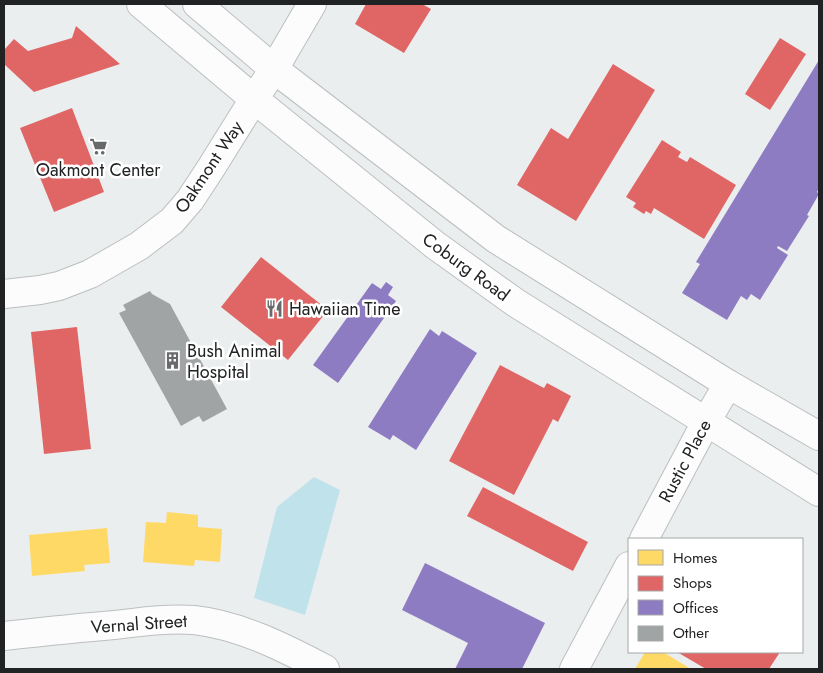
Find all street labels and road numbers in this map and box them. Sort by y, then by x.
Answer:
street label: Oakmont Way [168,116,250,218]
street label: Coburg Road [417,226,515,308]
street label: Rustic Place [652,415,718,507]
street label: Vernal Street [90,608,189,640]

